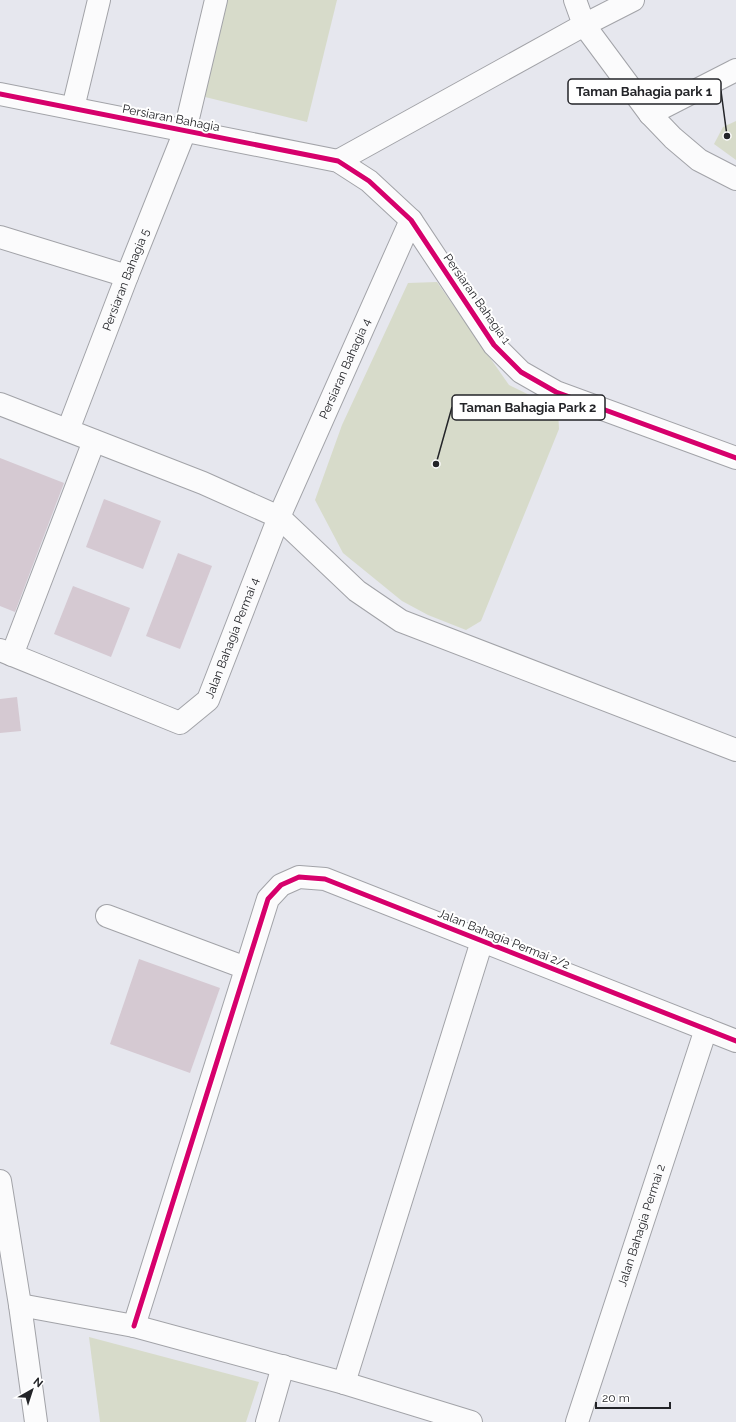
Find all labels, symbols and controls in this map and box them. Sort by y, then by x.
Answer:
callout: Taman Bahagia park 1 [568,79,721,104]
text: Taman Bahagia park 1 [576,84,713,99]
street label: Persiaran Bahagia [121,102,221,134]
street label: Persiaran Bahagia 5 [100,226,152,333]
street label: Persiaran Bahagia 1 [441,251,513,347]
street label: Persiaran Bahagia 4 [316,316,374,421]
callout: Taman Bahagia Park 2 [452,395,605,420]
text: Taman Bahagia Park 2 [460,400,596,415]
street label: Jalan Bahagia Permai 4 [202,575,262,700]
street label: Jalan Bahagia Permai 2/2 [436,906,572,972]
street label: Jalan Bahagia Permai 2 [615,1162,668,1288]
north arrow [12,1370,52,1410]
text: N [31,1375,45,1390]
scale bar [596,1384,670,1410]
text: 20 m [602,1391,630,1405]

